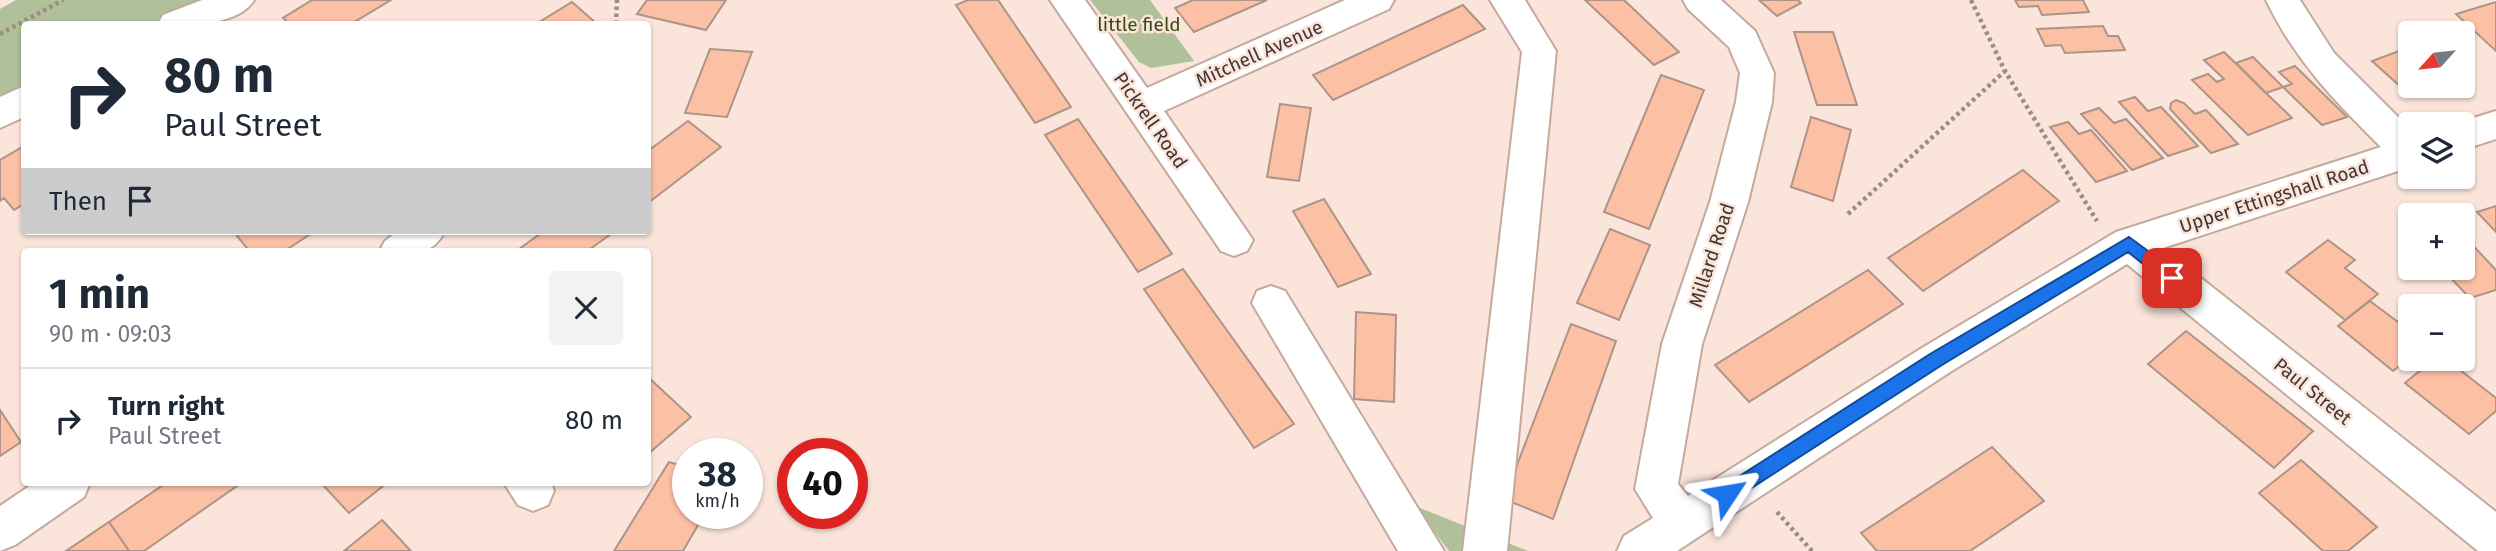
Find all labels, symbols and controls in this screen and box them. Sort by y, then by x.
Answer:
park label: little field [1097,13,1181,36]
street label: Mitchell Avenue [1192,15,1326,92]
north arrow [2398,21,2474,98]
map controls [2398,21,2475,371]
text: 80 m [164,46,274,105]
icon: right [49,49,140,140]
street label: Pickrell Road [1109,68,1192,173]
text: Paul Street [164,106,322,144]
button: layers [2398,112,2475,189]
street label: Upper Ettingshall Road [2177,155,2372,238]
icon: arrive [121,182,159,220]
text: Then [49,186,107,217]
street label: Millard Road [1684,200,1739,310]
button: + [2398,203,2475,280]
pin [2142,248,2202,308]
icon: arrive [2153,259,2191,297]
text: 1 min [49,269,150,319]
button: close [549,271,623,345]
button: − [2398,294,2475,371]
text: 90 m · 09:03 [49,320,172,348]
street label: Paul Street [2269,353,2356,430]
text: Turn right [108,391,225,422]
icon: right [49,402,87,440]
text: 80 m [565,405,623,436]
text: Paul Street [108,422,221,450]
speed limit sign: 40 [777,438,868,529]
text: 38 [698,453,737,495]
position arrow [1690,457,1764,531]
text: km/h [695,490,740,512]

